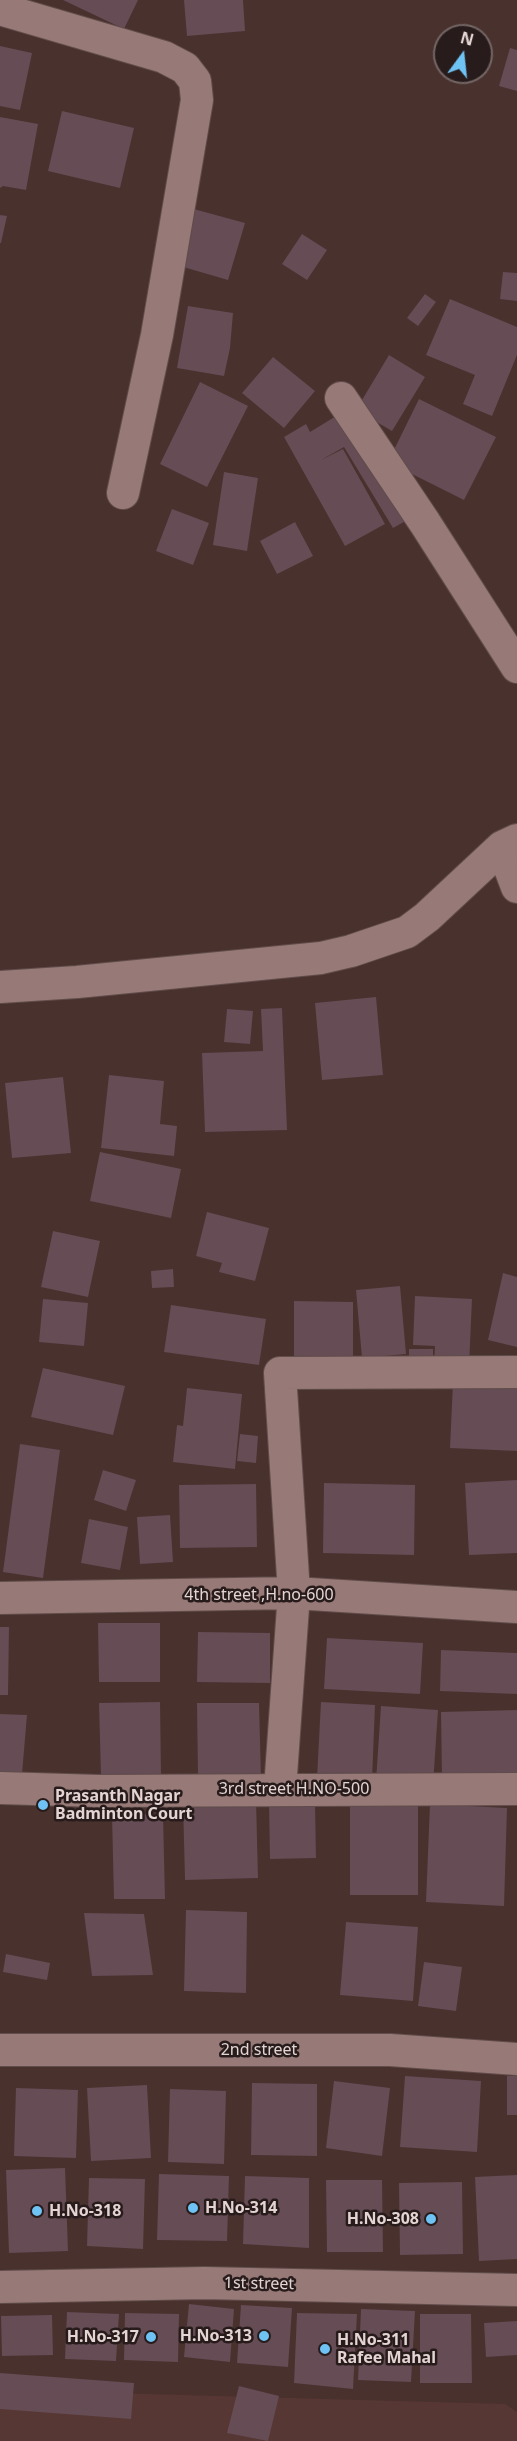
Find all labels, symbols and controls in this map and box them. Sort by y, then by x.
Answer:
north arrow [433,24,493,84]
text: N [458,26,476,51]
street label: 4th street ,H.no-600 [184,1585,334,1605]
street label: 3rd street H.NO-500 [219,1779,369,1799]
place label: Prasanth Nagar Badminton Court [55,1786,192,1824]
marker: Prasanth Nagar Badminton Court [36,1798,50,1812]
street label: 2nd street [221,2040,297,2060]
place label: H.No-314 [205,2198,277,2218]
place label: H.No-318 [49,2201,121,2221]
marker: H.No-314 [186,2201,200,2215]
marker: H.No-318 [30,2204,44,2218]
place label: H.No-308 [347,2209,419,2229]
marker: H.No-308 [424,2212,438,2226]
street label: 1st street [224,2274,294,2294]
place label: H.No-313 [180,2326,252,2346]
place label: H.No-317 [67,2327,139,2347]
marker: H.No-313 [257,2329,271,2343]
marker: H.No-317 [144,2330,158,2344]
place label: H.No-311 Rafee Mahal [337,2330,436,2368]
marker: H.No-311 Rafee Mahal [318,2342,332,2356]

